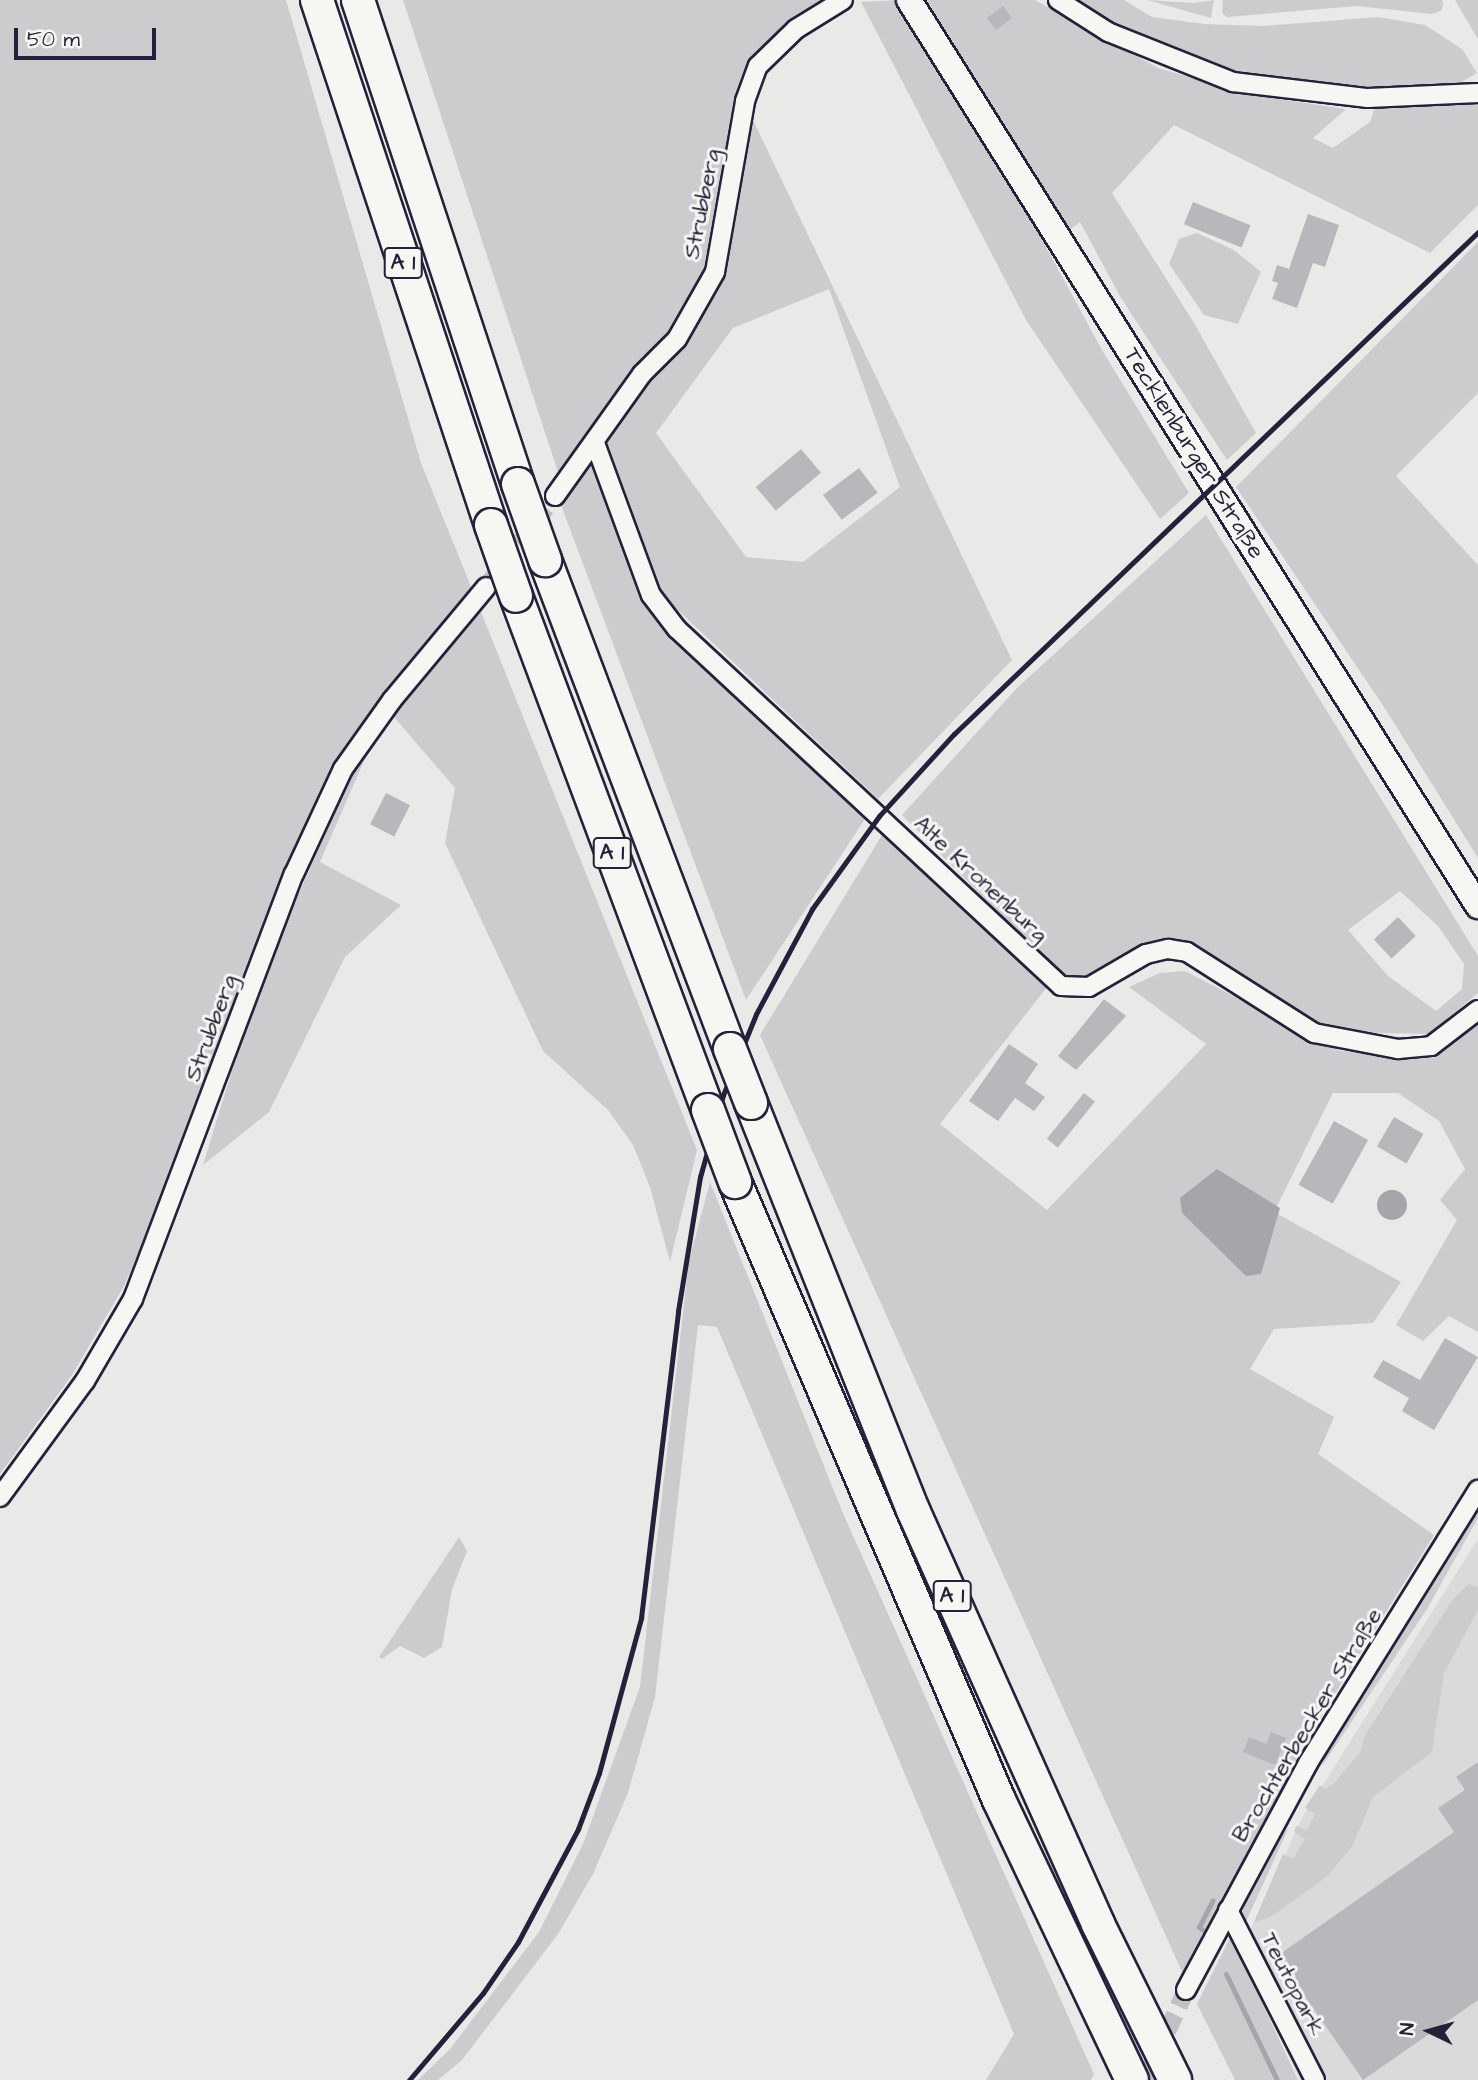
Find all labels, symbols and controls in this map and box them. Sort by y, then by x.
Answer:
scale bar [18,14,159,58]
text: 50 m [27,25,80,54]
street label: Strubberg [678,147,726,261]
road number: A 1 [382,246,424,280]
street label: Tecklenburger Straße [1118,342,1270,564]
street label: Alte Kronenburg [908,810,1054,948]
road number: A 1 [591,836,633,870]
street label: Strubberg [179,971,243,1085]
road number: A 1 [931,1578,973,1614]
street label: Brochterbecker Straße [1226,1603,1388,1847]
street label: Teutopark [1255,1928,1331,2040]
north arrow [1394,1996,1464,2066]
text: N [1394,2022,1422,2036]

